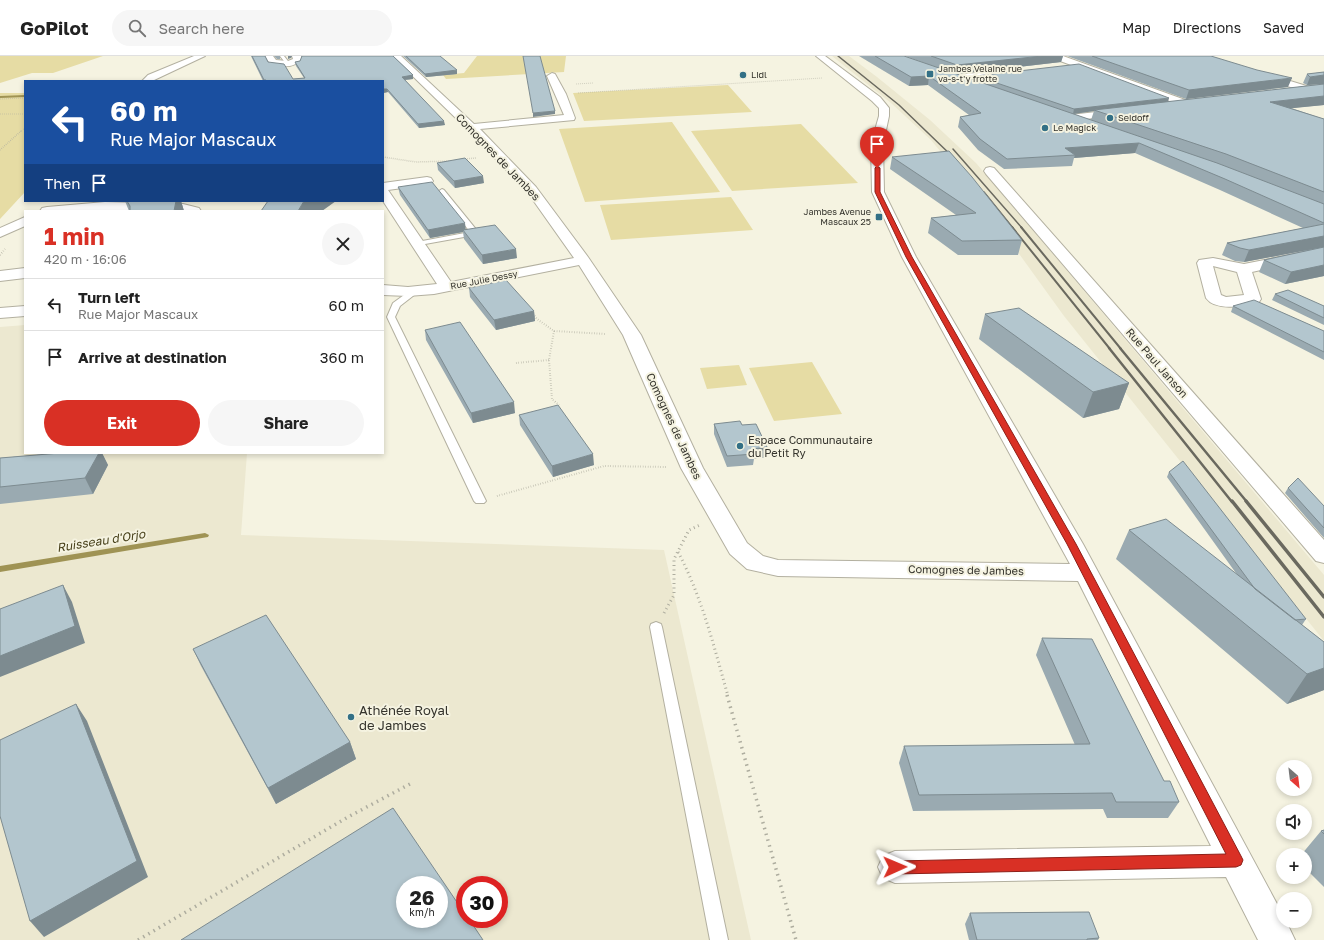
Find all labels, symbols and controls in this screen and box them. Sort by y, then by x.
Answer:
search box [112,10,392,46]
text: GoPilot [20,16,88,39]
icon: search [126,17,148,39]
text: Search here [158,19,244,37]
text: Map [1122,19,1151,36]
text: Directions [1173,19,1241,36]
text: Saved [1263,19,1304,36]
place label: Jambes Velaine rue va-s-t'y frotte [938,63,1022,84]
place label: Lidl [751,69,767,80]
marker: Jambes Velaine rue va-s-t'y frotte [925,69,935,79]
marker: Lidl [738,70,748,80]
text: 60 m [110,94,177,127]
icon: left [44,96,96,148]
street label: Comognes de Jambes [453,110,543,203]
place label: Seidoff [1118,112,1150,123]
marker: Seidoff [1105,113,1115,123]
place label: Le Magick [1053,122,1096,133]
marker: Le Magick [1040,123,1050,133]
pin [860,127,894,168]
text: Rue Major Mascaux [110,128,276,150]
icon: arrive [866,133,888,155]
icon: arrive [88,172,110,194]
text: Then [44,174,80,192]
place label: Jambes Avenue Mascaux 25 [803,206,871,227]
marker: Jambes Avenue Mascaux 25 [874,212,884,222]
text: 1 min [44,221,104,250]
button: close [322,223,364,265]
text: 420 m · 16:06 [44,251,127,267]
street label: Rue Julie Dessy [449,268,518,291]
text: Turn left [78,288,140,306]
icon: left [44,294,66,316]
text: 60 m [329,296,364,314]
text: Rue Major Mascaux [78,306,198,322]
street label: Rue Paul Janson [1124,325,1191,400]
icon: arrive [44,346,66,368]
text: Arrive at destination [78,348,227,366]
text: 360 m [320,348,364,366]
street label: Comognes de Jambes [644,371,705,481]
button: Exit [44,400,200,446]
button: Share [208,400,364,446]
place label: Espace Communautaire du Petit Ry [748,433,873,459]
marker: Espace Communautaire du Petit Ry [735,441,745,451]
water label: Ruisseau d'Orjo [56,526,147,555]
street label: Comognes de Jambes [908,562,1024,577]
place label: Athénée Royal de Jambes [359,702,449,733]
marker: Athénée Royal de Jambes [346,712,356,722]
north arrow [1276,760,1312,796]
map controls [1276,760,1312,928]
button: sound [1276,804,1312,840]
position arrow [874,846,916,888]
button: + [1276,848,1312,884]
speed limit sign: 30 [456,876,508,928]
text: 26 [410,885,434,909]
button: − [1276,892,1312,928]
text: km/h [409,906,435,918]

